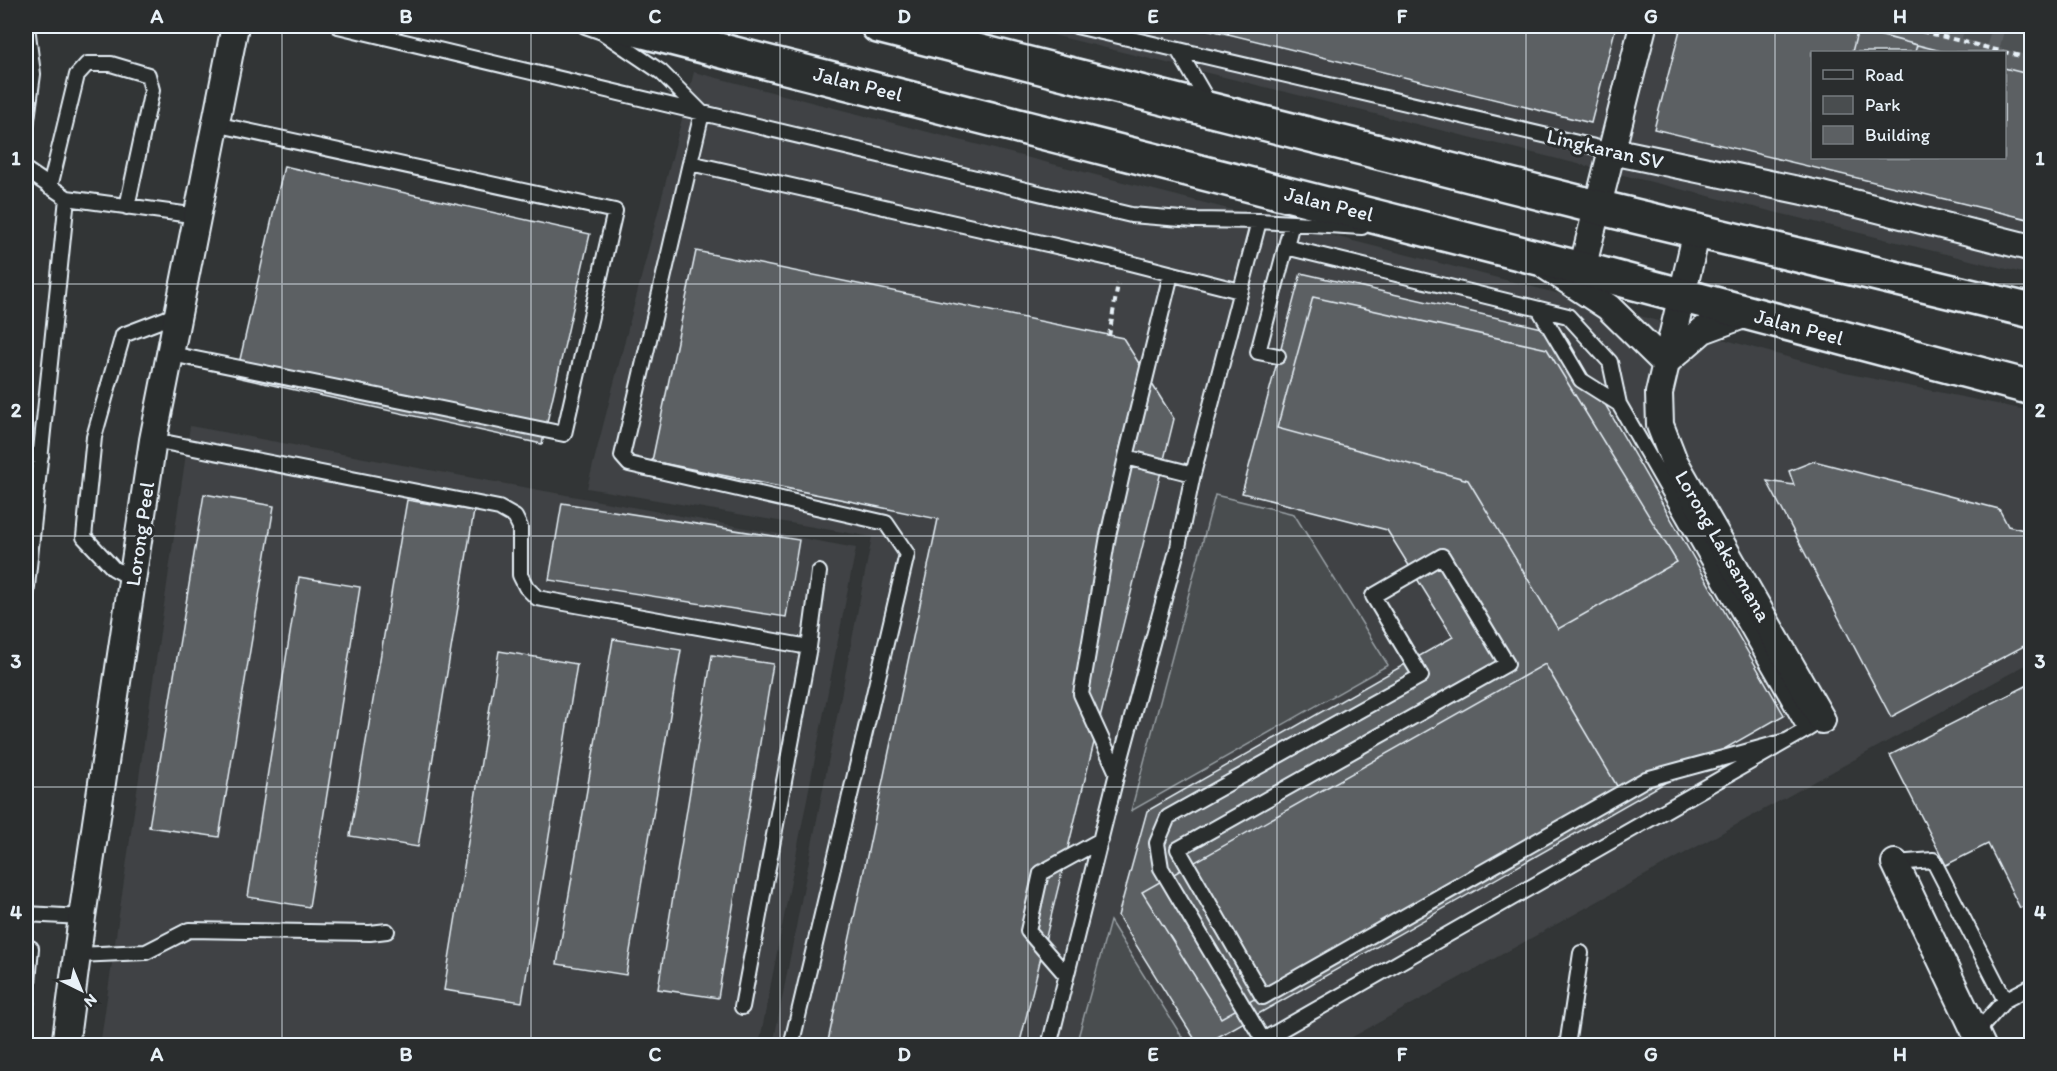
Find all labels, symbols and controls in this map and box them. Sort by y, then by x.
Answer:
text: A [150,4,164,28]
text: B [400,4,413,28]
text: C [649,4,662,28]
text: D [897,4,911,28]
text: E [1147,4,1159,28]
text: F [1397,4,1408,28]
text: G [1644,4,1658,28]
text: H [1893,4,1907,28]
legend [1811,51,2006,159]
street label: Jalan Peel [811,60,905,107]
text: Road [1865,64,1904,86]
text: Park [1865,94,1900,116]
street label: Lingkaran SV [1544,123,1667,174]
text: Building [1865,124,1931,146]
text: 1 [11,146,21,170]
text: 1 [2035,146,2045,170]
street label: Jalan Peel [1282,180,1376,227]
street label: Jalan Peel [1752,303,1846,350]
text: 2 [11,398,22,422]
text: 2 [2035,398,2046,422]
street label: Lorong Laksamana [1670,466,1777,626]
street label: Lorong Peel [120,480,159,588]
text: 3 [11,649,22,673]
text: 3 [2035,649,2046,673]
text: 4 [10,900,22,924]
text: 4 [2034,900,2046,924]
north arrow [51,960,111,1020]
text: N [80,990,101,1011]
text: A [150,1042,164,1066]
text: B [400,1042,413,1066]
text: C [649,1042,662,1066]
text: D [897,1042,911,1066]
text: E [1147,1042,1159,1066]
text: F [1397,1042,1408,1066]
text: G [1644,1042,1658,1066]
text: H [1893,1042,1907,1066]

